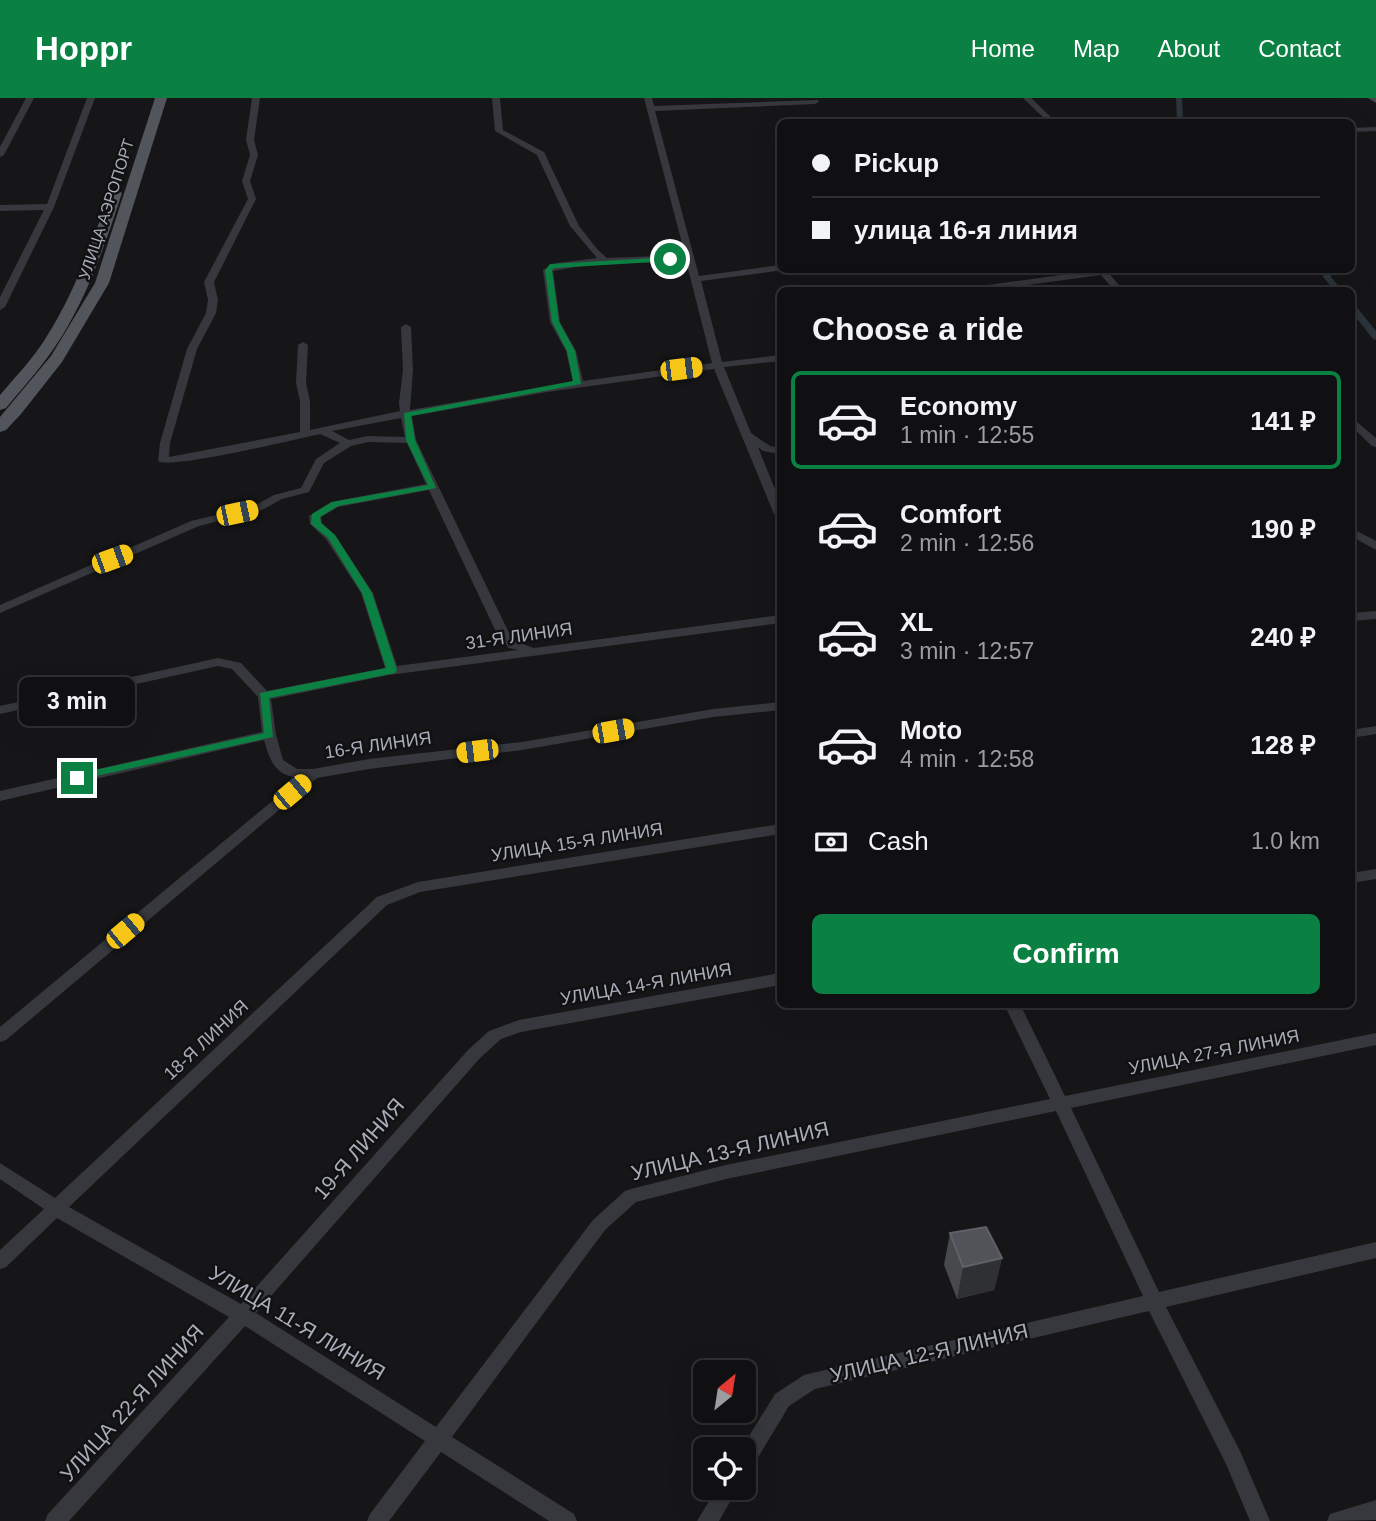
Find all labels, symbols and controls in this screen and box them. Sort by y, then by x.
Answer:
text: Hoppr [35,30,132,67]
text: Home [971,35,1035,62]
text: Map [1073,35,1120,62]
text: About [1158,35,1220,62]
text: Contact [1258,35,1341,62]
street label: УЛИЦА АЭРОПОРТ [76,136,137,282]
text: Pickup [854,148,939,178]
text: улица 16-я линия [854,215,1078,245]
route start [654,243,686,275]
text: Choose a ride [812,311,1024,347]
car [659,356,704,382]
icon: car [816,389,879,452]
text: Economy [900,391,1017,421]
text: 141 ₽ [1250,406,1316,436]
text: 1 min · 12:55 [900,422,1034,448]
icon: car [816,497,879,560]
car [215,498,260,528]
text: Comfort [900,499,1001,529]
text: 190 ₽ [1250,514,1316,544]
text: 2 min · 12:56 [900,530,1034,556]
car [89,542,136,576]
icon: car [816,605,879,668]
text: XL [900,607,933,637]
street label: 31-Я ЛИНИЯ [464,619,574,653]
text: 240 ₽ [1250,622,1316,652]
text: 3 min · 12:57 [900,638,1034,664]
callout: 3 min [19,676,135,726]
text: 3 min [47,688,107,714]
icon: car [816,713,879,776]
text: Moto [900,715,962,745]
car [591,717,636,745]
street label: 16-Я ЛИНИЯ [323,728,433,762]
text: 128 ₽ [1250,730,1316,760]
car [455,738,500,764]
text: 4 min · 12:58 [900,746,1034,772]
route end [61,762,93,794]
car [270,770,315,814]
street label: УЛИЦА 15-Я ЛИНИЯ [490,819,664,865]
icon: cash [812,823,850,861]
text: Cash [868,826,929,856]
text: 1.0 km [1251,828,1320,854]
car [103,909,148,953]
button: Confirm [812,914,1320,994]
street label: УЛИЦА 14-Я ЛИНИЯ [559,959,733,1009]
street label: 18-Я ЛИНИЯ [160,996,252,1084]
street label: УЛИЦА 27-Я ЛИНИЯ [1127,1026,1301,1078]
street label: 19-Я ЛИНИЯ [309,1094,409,1204]
street label: УЛИЦА 13-Я ЛИНИЯ [629,1117,831,1184]
street label: УЛИЦА 11-Я ЛИНИЯ [205,1261,389,1384]
street label: УЛИЦА 12-Я ЛИНИЯ [828,1319,1030,1386]
street label: УЛИЦА 22-Я ЛИНИЯ [55,1320,208,1486]
north arrow [693,1360,756,1423]
map controls [693,1360,756,1500]
button: locate [693,1437,756,1500]

